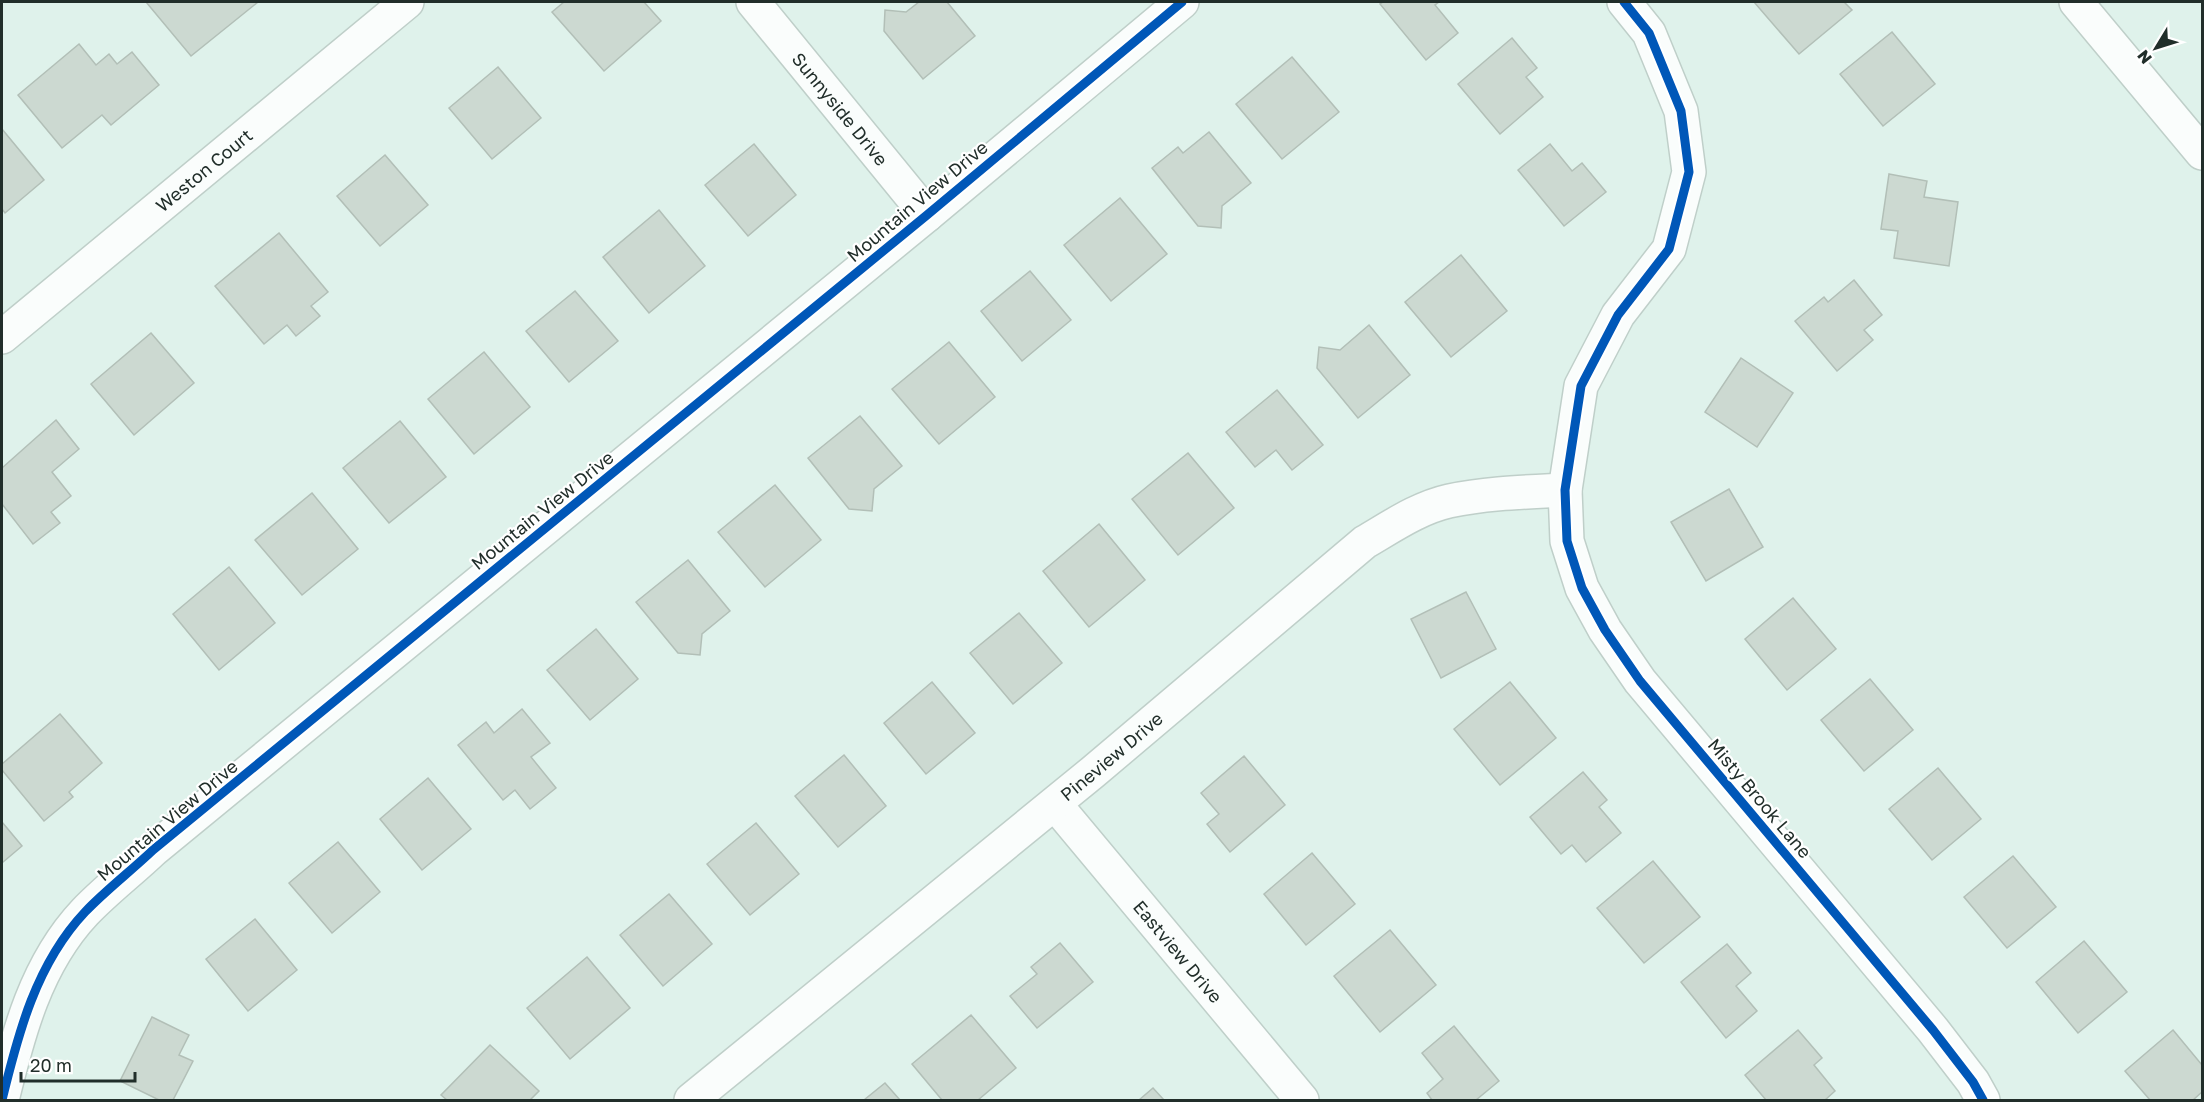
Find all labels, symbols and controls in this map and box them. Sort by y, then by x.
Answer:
north arrow [2126,18,2186,78]
text: N [2133,46,2156,68]
street label: Sunnyside Drive [788,48,893,170]
street label: Weston Court [151,124,257,216]
street label: Mountain View Drive [842,136,992,266]
street label: Mountain View Drive [466,446,618,574]
street label: Pineview Drive [1056,707,1167,805]
street label: Misty Brook Lane [1704,734,1816,862]
street label: Mountain View Drive [92,755,242,885]
street label: Eastview Drive [1129,896,1227,1007]
scale bar [21,1045,135,1083]
text: 20 m [30,1054,72,1076]

